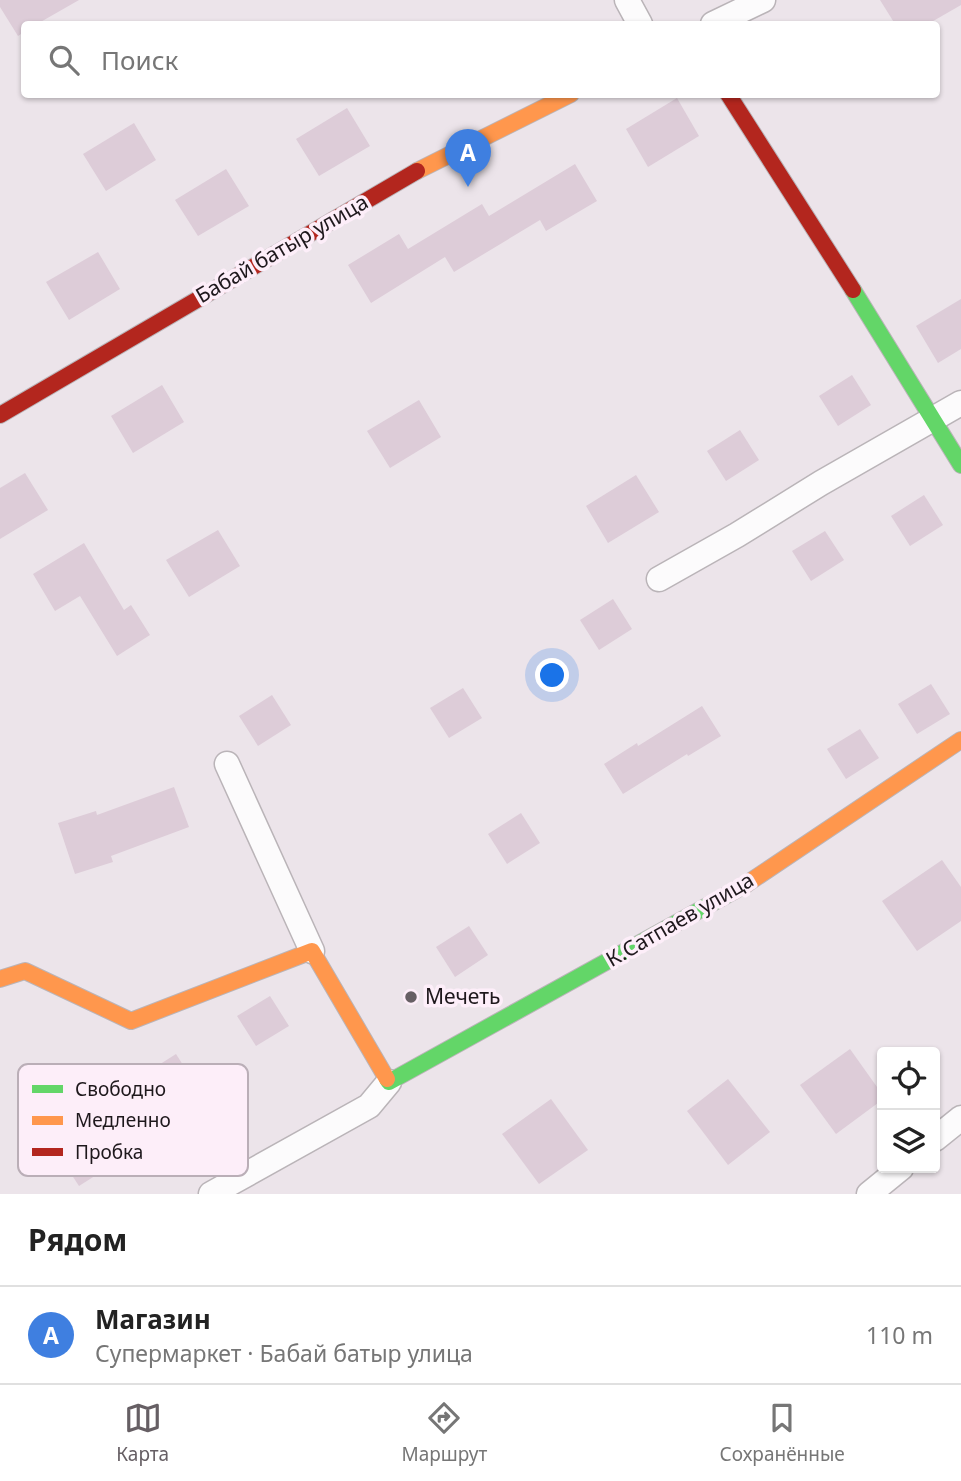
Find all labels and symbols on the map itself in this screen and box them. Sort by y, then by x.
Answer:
pin: A [445,129,491,187]
street label: Бабай батыр улица [190,187,373,309]
your location [535,658,569,692]
street label: К.Сатпаев улица [601,865,758,973]
place label: Мечеть [425,982,500,1010]
marker: Мечеть [403,989,419,1005]
legend [18,1064,248,1176]
text: Свободно [75,1076,166,1102]
text: Медленно [75,1107,171,1133]
text: Пробка [75,1139,143,1165]

